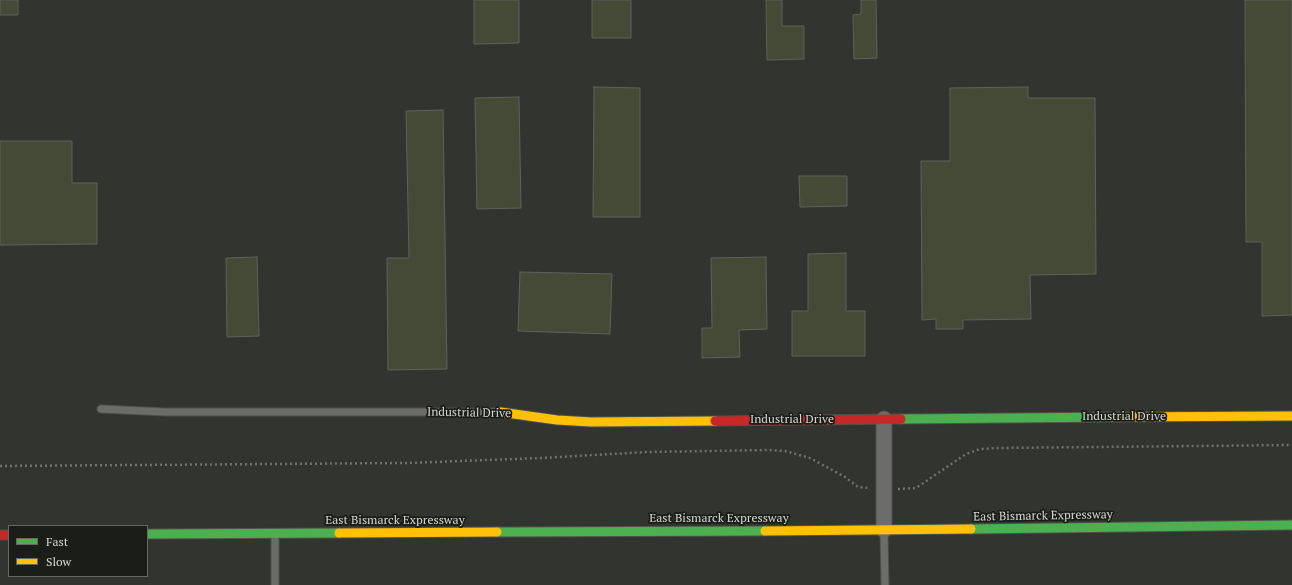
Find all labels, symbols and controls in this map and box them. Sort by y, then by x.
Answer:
street label: Industrial Drive [427,405,511,421]
street label: Industrial Drive [1082,410,1166,424]
street label: Industrial Drive [750,413,834,427]
street label: East Bismarck Expressway [973,508,1113,524]
street label: East Bismarck Expressway [649,512,789,526]
street label: East Bismarck Expressway [325,514,465,528]
legend [8,525,148,577]
text: Fast [46,534,68,549]
text: Slow [46,554,71,569]

